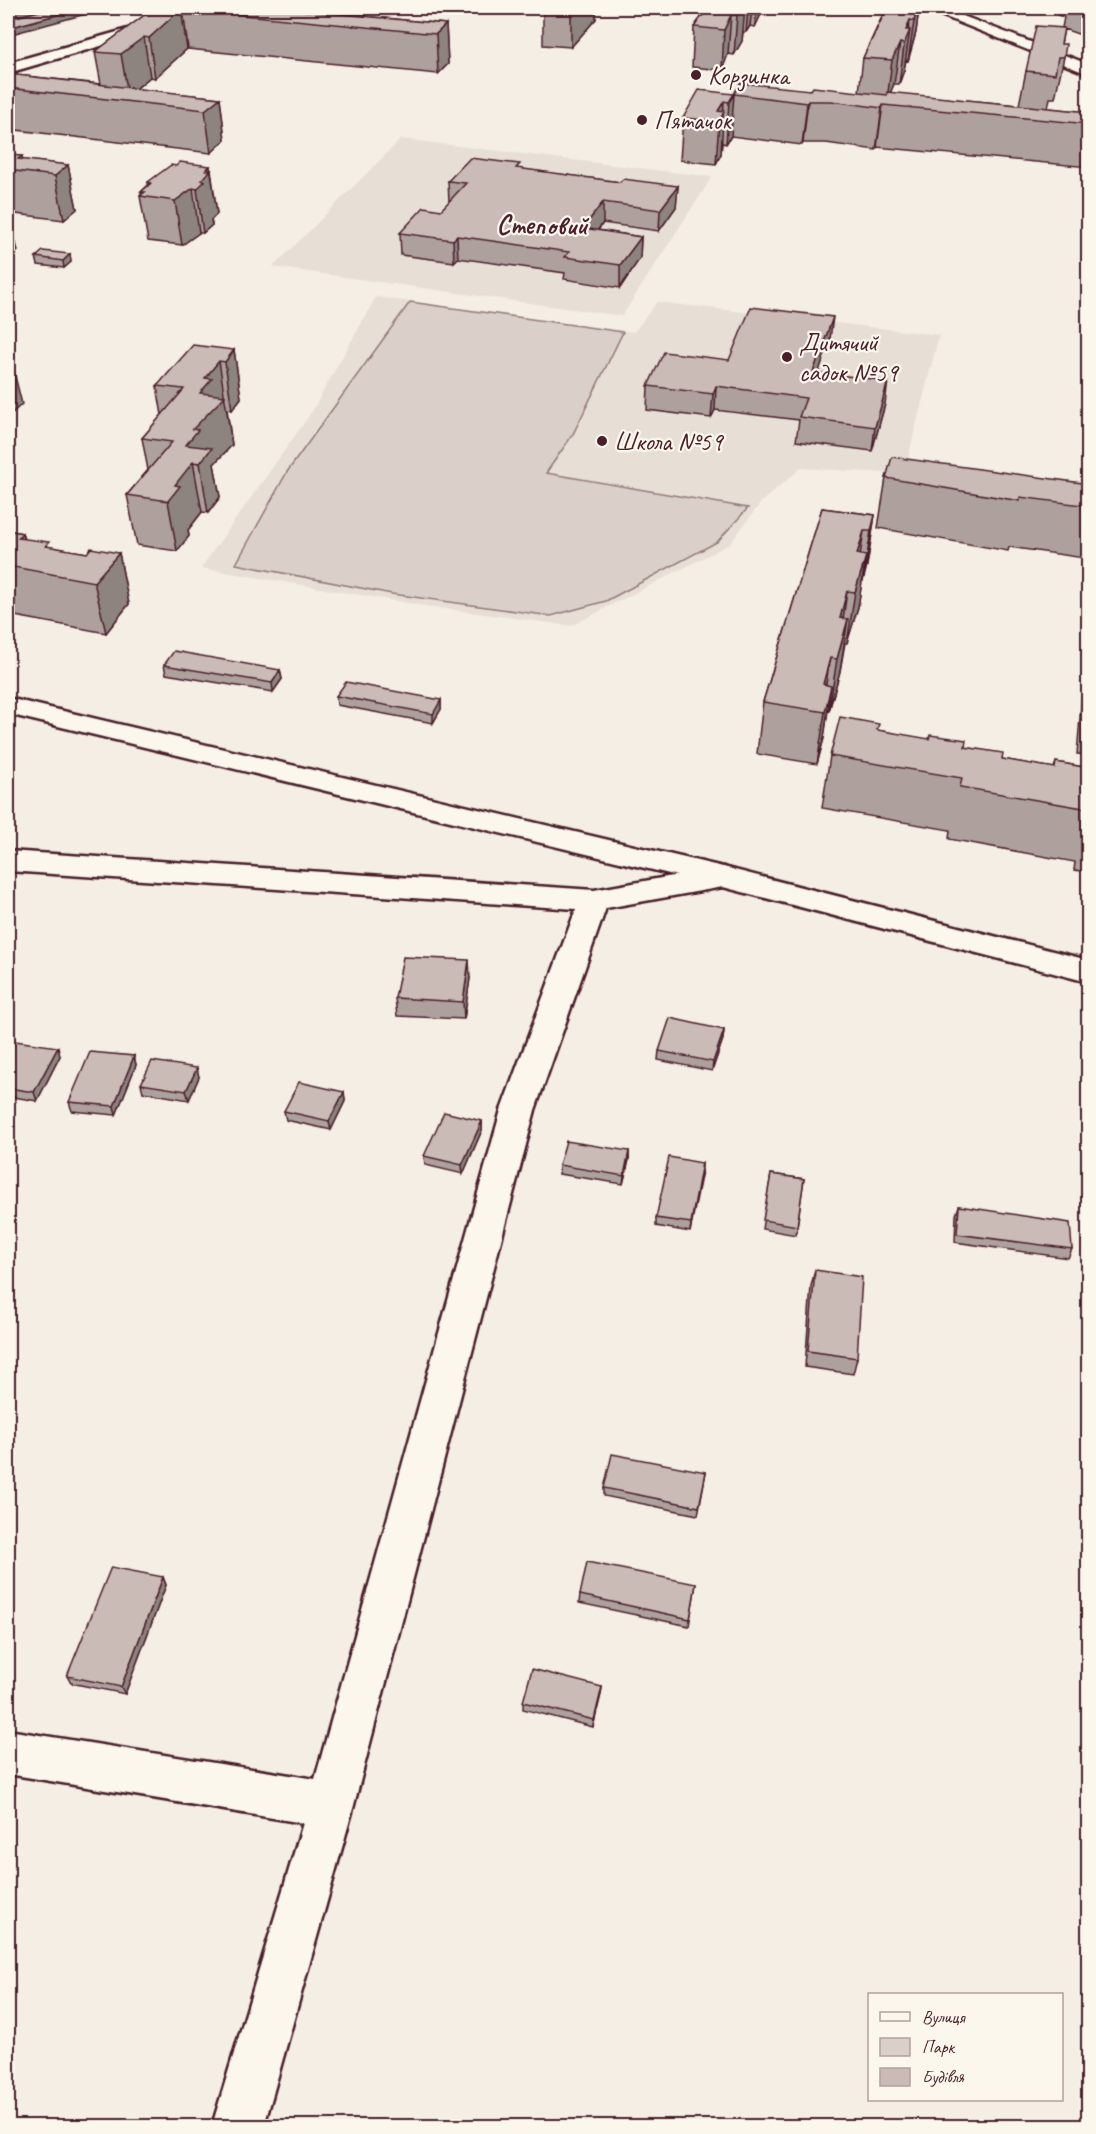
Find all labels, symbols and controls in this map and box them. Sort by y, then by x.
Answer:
place label: Корзинка [708,59,791,92]
marker: Корзинка [689,68,703,82]
place label: Пятачок [654,104,732,137]
marker: Пятачок [635,113,649,127]
district label: Степовий [496,208,590,242]
place label: Дитячий садок №59 [799,326,900,389]
marker: Дитячий садок №59 [780,350,794,364]
place label: Школа №59 [614,425,725,458]
marker: Школа №59 [595,434,609,448]
legend [868,1993,1063,2101]
text: Вулиця [922,2006,966,2028]
text: Парк [922,2036,956,2058]
text: Будівля [922,2066,965,2088]

